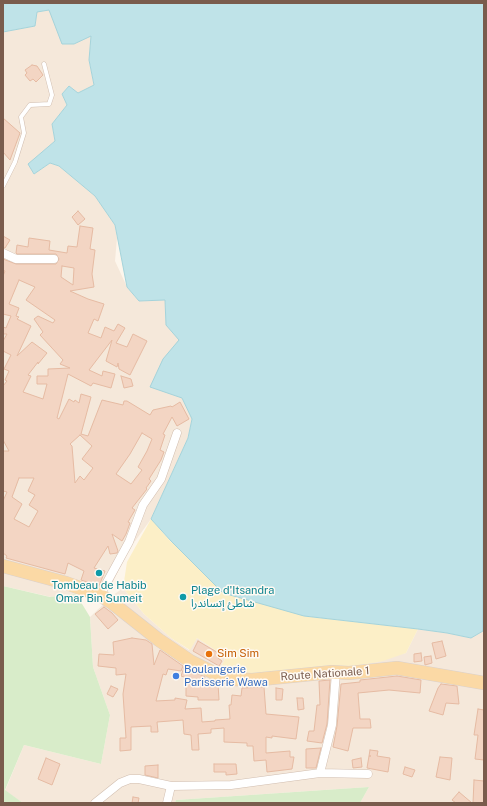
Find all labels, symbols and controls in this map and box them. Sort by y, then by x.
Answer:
marker: Tombeau de Habib Omar Bin Sumeit [94,568,104,578]
place label: Tombeau de Habib Omar Bin Sumeit [51,579,147,605]
place label: Plage d'Itsandra شاطئ إتساندرا [191,584,274,610]
marker: Plage d'Itsandra شاطئ إتساندرا [178,592,188,602]
place label: Sim Sim [217,647,259,661]
marker: Sim Sim [204,649,214,659]
place label: Boulangerie Parisserie Wawa [184,663,268,689]
street label: Route Nationale 1 [280,664,370,684]
marker: Boulangerie Parisserie Wawa [171,671,181,681]

